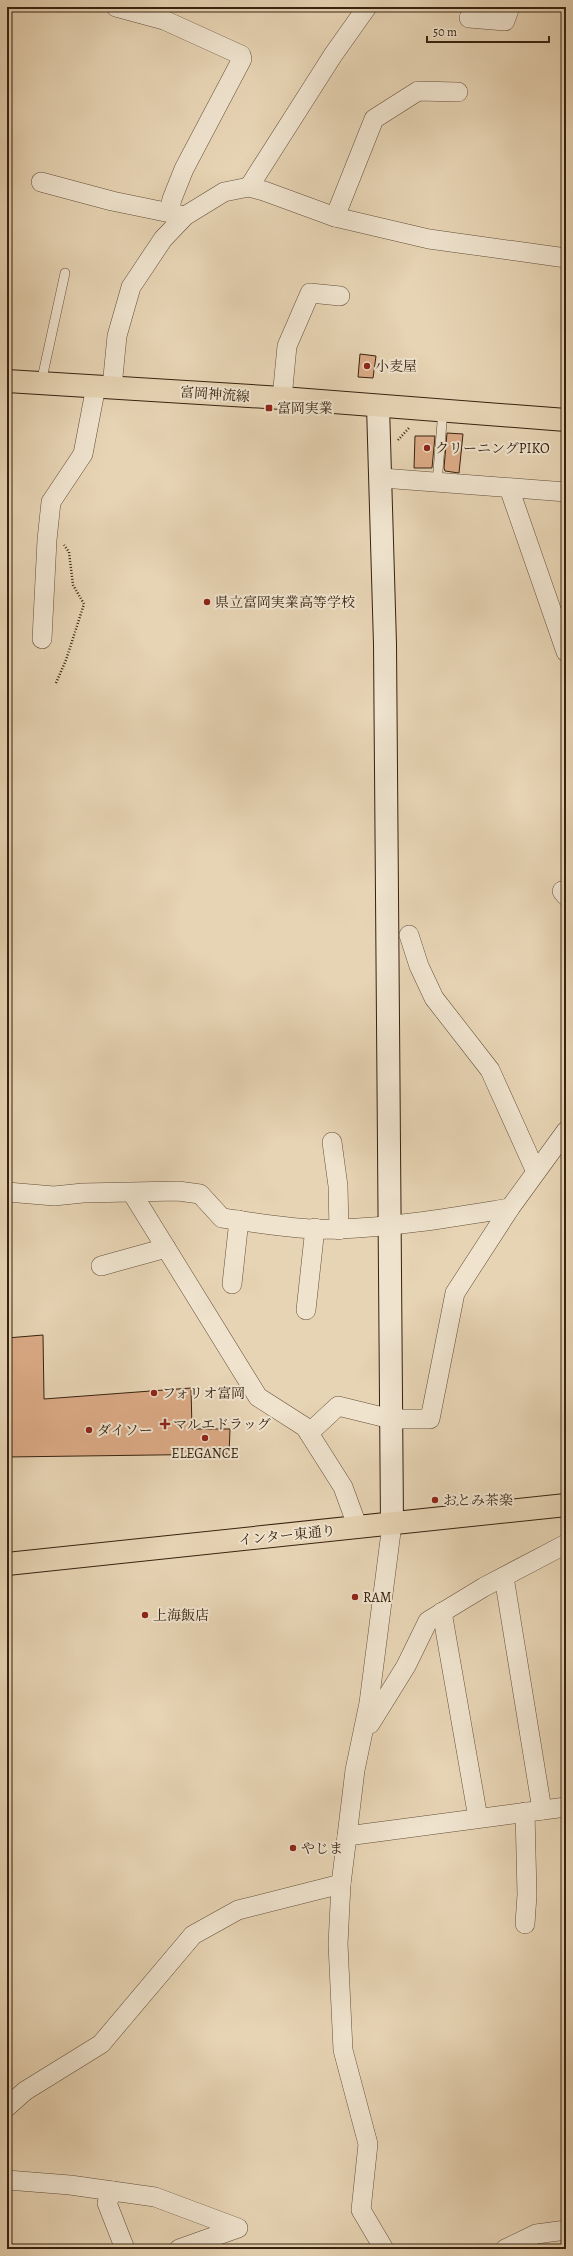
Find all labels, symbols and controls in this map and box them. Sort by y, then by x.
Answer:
scale bar [427,18,549,44]
text: 50 m [433,24,457,40]
place label: 小麦屋 [375,357,417,376]
marker: 小麦屋 [362,361,372,371]
street label: 富岡神流線 [179,383,251,406]
place label: 富岡実業 [277,399,333,418]
marker: 富岡実業 [264,403,274,413]
place label: クリーニングPIKO [435,439,550,458]
marker: クリーニングPIKO [422,443,432,453]
place label: 県立富岡実業高等学校 [215,593,355,612]
marker: 県立富岡実業高等学校 [202,597,212,607]
place label: フォリオ富岡 [162,1384,245,1403]
marker: フォリオ富岡 [149,1388,159,1398]
place label: マルエドラッグ [173,1415,271,1434]
marker: マルエドラッグ [160,1419,170,1429]
place label: ダイソー [97,1421,153,1440]
marker: ダイソー [84,1425,94,1435]
marker: ELEGANCE [200,1433,210,1443]
place label: ELEGANCE [171,1444,239,1463]
place label: おとみ茶楽 [443,1491,513,1510]
marker: おとみ茶楽 [430,1495,440,1505]
street label: インター東通り [238,1521,337,1550]
place label: RAM [363,1588,392,1607]
marker: RAM [350,1592,360,1602]
place label: 上海飯店 [153,1606,209,1625]
marker: 上海飯店 [140,1610,150,1620]
place label: やじま [301,1839,343,1858]
marker: やじま [288,1843,298,1853]

